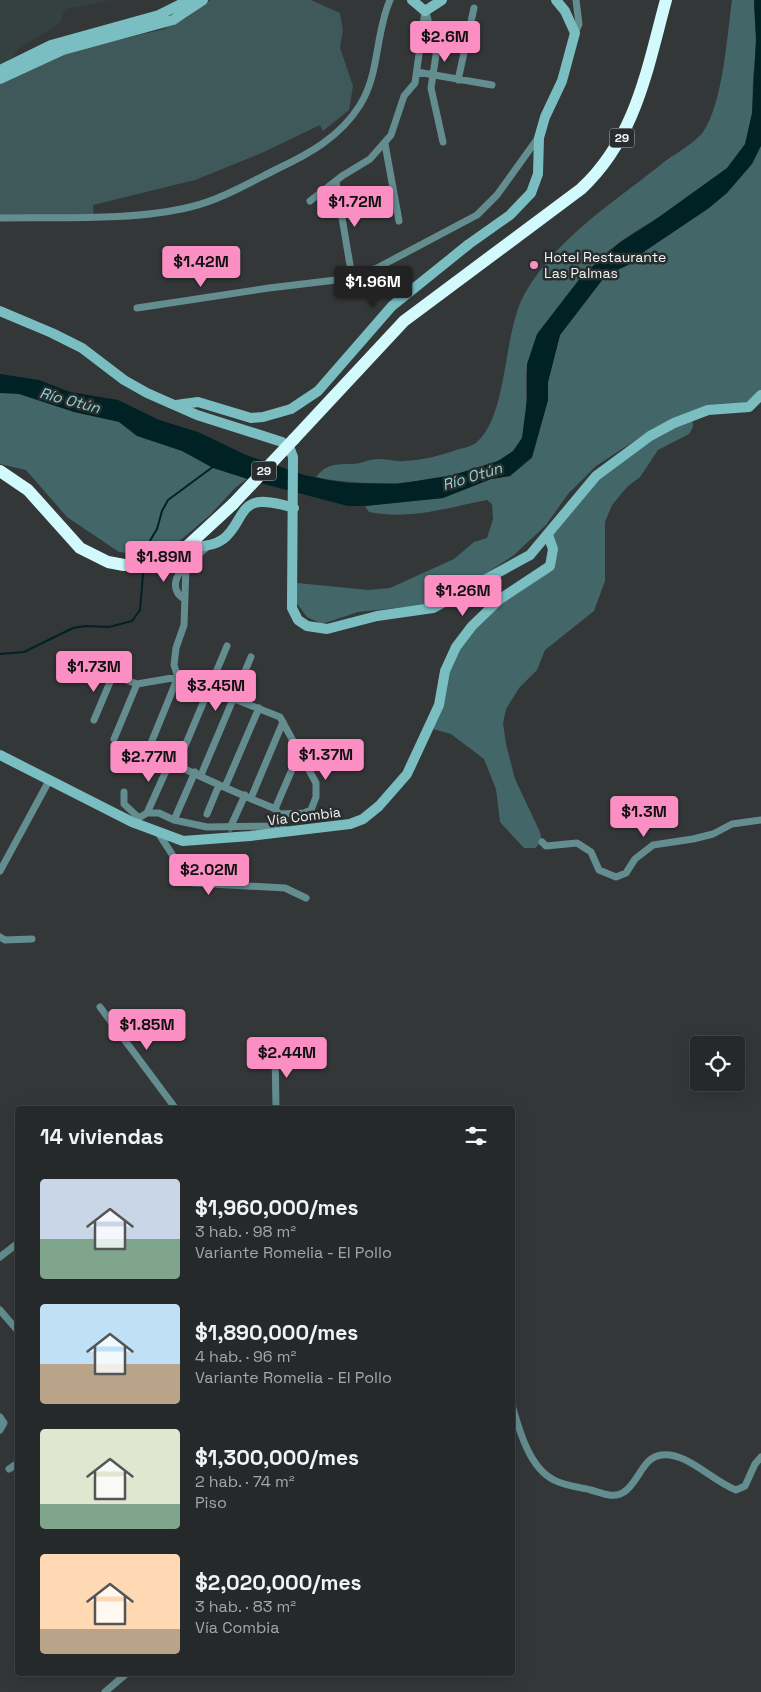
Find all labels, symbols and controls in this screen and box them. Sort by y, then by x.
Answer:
pin: $2.6M [410,20,480,63]
text: $2.6M [421,26,469,47]
road number: 29 [610,128,634,148]
pin: $1.72M [314,186,396,228]
text: $1.72M [328,191,382,212]
pin: $1.42M [160,246,242,288]
place label: Hotel Restaurante Las Palmas [544,248,666,282]
text: $1.42M [173,251,229,272]
marker: Hotel Restaurante Las Palmas [528,259,540,271]
pin: $1.96M [332,266,414,308]
text: $1.96M [345,271,401,292]
water label: Río Otún [38,383,103,417]
water label: Río Otún [440,458,505,494]
road number: 29 [252,462,276,481]
pin: $1.89M [123,540,205,583]
text: $1.89M [136,546,192,567]
pin: $1.26M [422,574,504,617]
text: $1.26M [435,580,491,601]
pin: $1.73M [53,650,135,693]
text: $1.73M [67,656,121,677]
pin: $3.45M [175,670,257,712]
text: $3.45M [187,675,245,696]
pin: $1.37M [285,738,367,781]
pin: $2.77M [108,740,190,783]
text: $1.37M [299,744,353,765]
text: $2.77M [121,746,177,767]
pin: $1.3M [609,796,679,838]
text: $1.3M [621,801,667,822]
street label: Vía Combia [266,803,342,829]
pin: $2.02M [168,854,250,896]
text: $2.02M [180,859,238,880]
pin: $1.85M [106,1008,188,1051]
text: $1.85M [119,1014,175,1035]
pin: $2.44M [246,1036,328,1079]
map controls [690,1036,745,1091]
button: locate [690,1036,745,1091]
text: $2.44M [258,1042,316,1063]
icon: filters [462,1122,490,1150]
text: 14 viviendas [40,1123,164,1150]
text: $1,960,000/mes [195,1194,359,1221]
icon: home [80,1199,140,1259]
text: 3 hab. · 98 m² [195,1221,296,1242]
text: Variante Romelia - El Pollo [195,1242,392,1263]
text: $1,890,000/mes [195,1319,358,1346]
icon: home [80,1324,140,1384]
text: 4 hab. · 96 m² [195,1346,296,1367]
text: Variante Romelia - El Pollo [195,1367,392,1388]
text: $1,300,000/mes [195,1444,359,1471]
icon: home [80,1449,140,1509]
text: 2 hab. · 74 m² [195,1471,295,1492]
text: Piso [195,1492,227,1513]
text: $2,020,000/mes [195,1569,362,1596]
icon: home [80,1574,140,1634]
text: 3 hab. · 83 m² [195,1596,296,1617]
text: Vía Combia [195,1617,279,1638]

